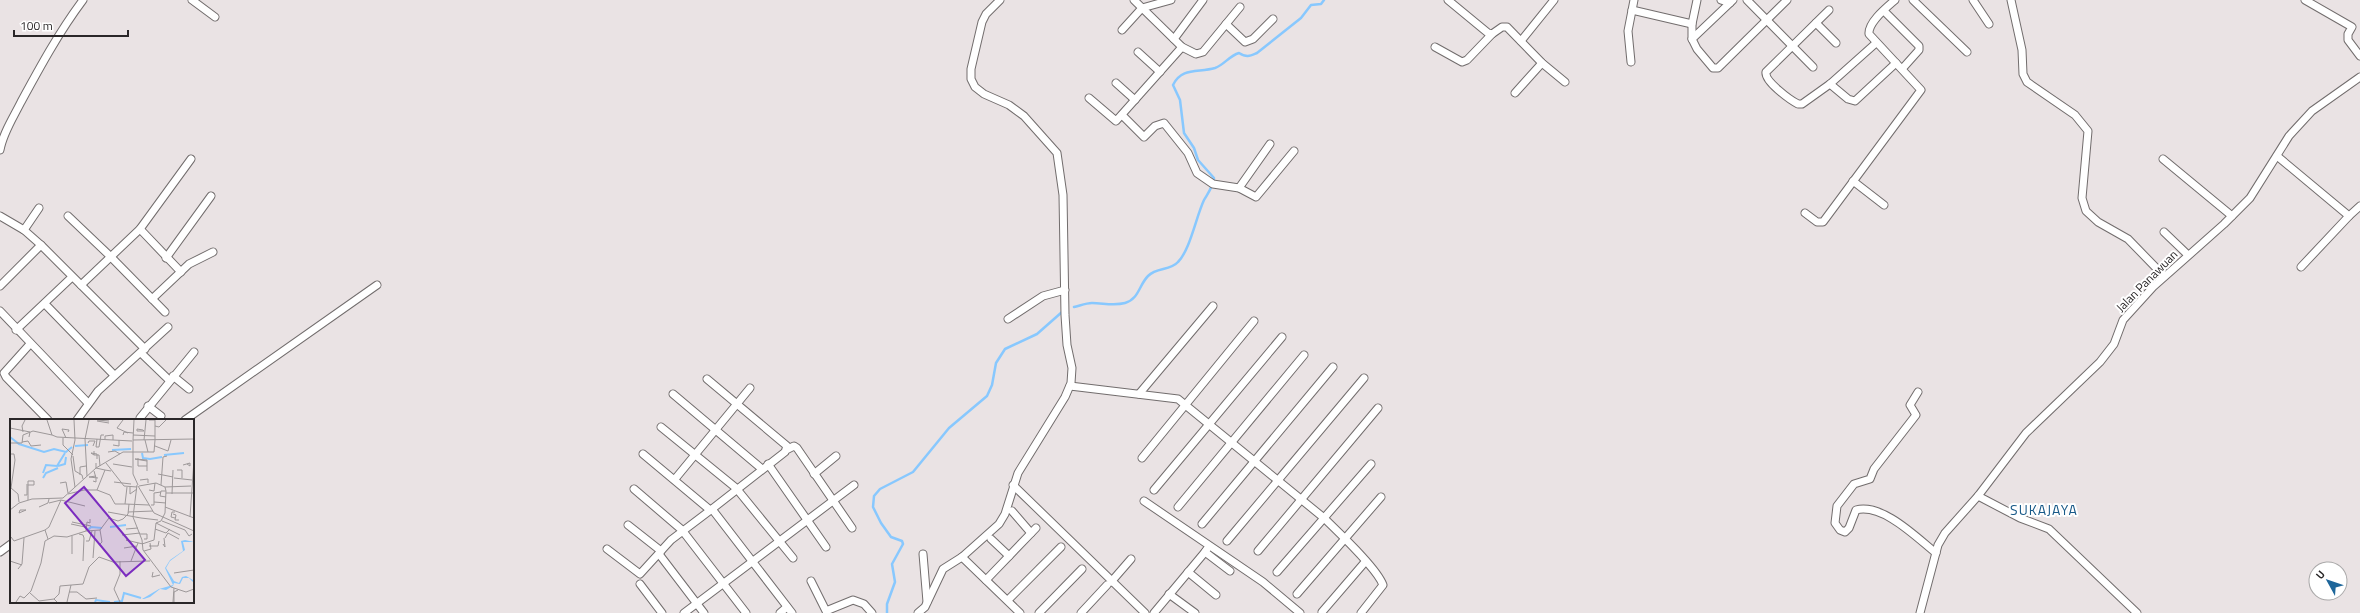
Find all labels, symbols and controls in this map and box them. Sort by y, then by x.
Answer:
scale bar [14,12,128,38]
text: 100 m [20,16,53,35]
street label: Jalan Panawuan [2111,245,2182,316]
inset map [10,419,194,603]
district label: SUKAJAYA [2010,499,2078,520]
north arrow [2308,561,2348,601]
text: U [2312,567,2329,582]

